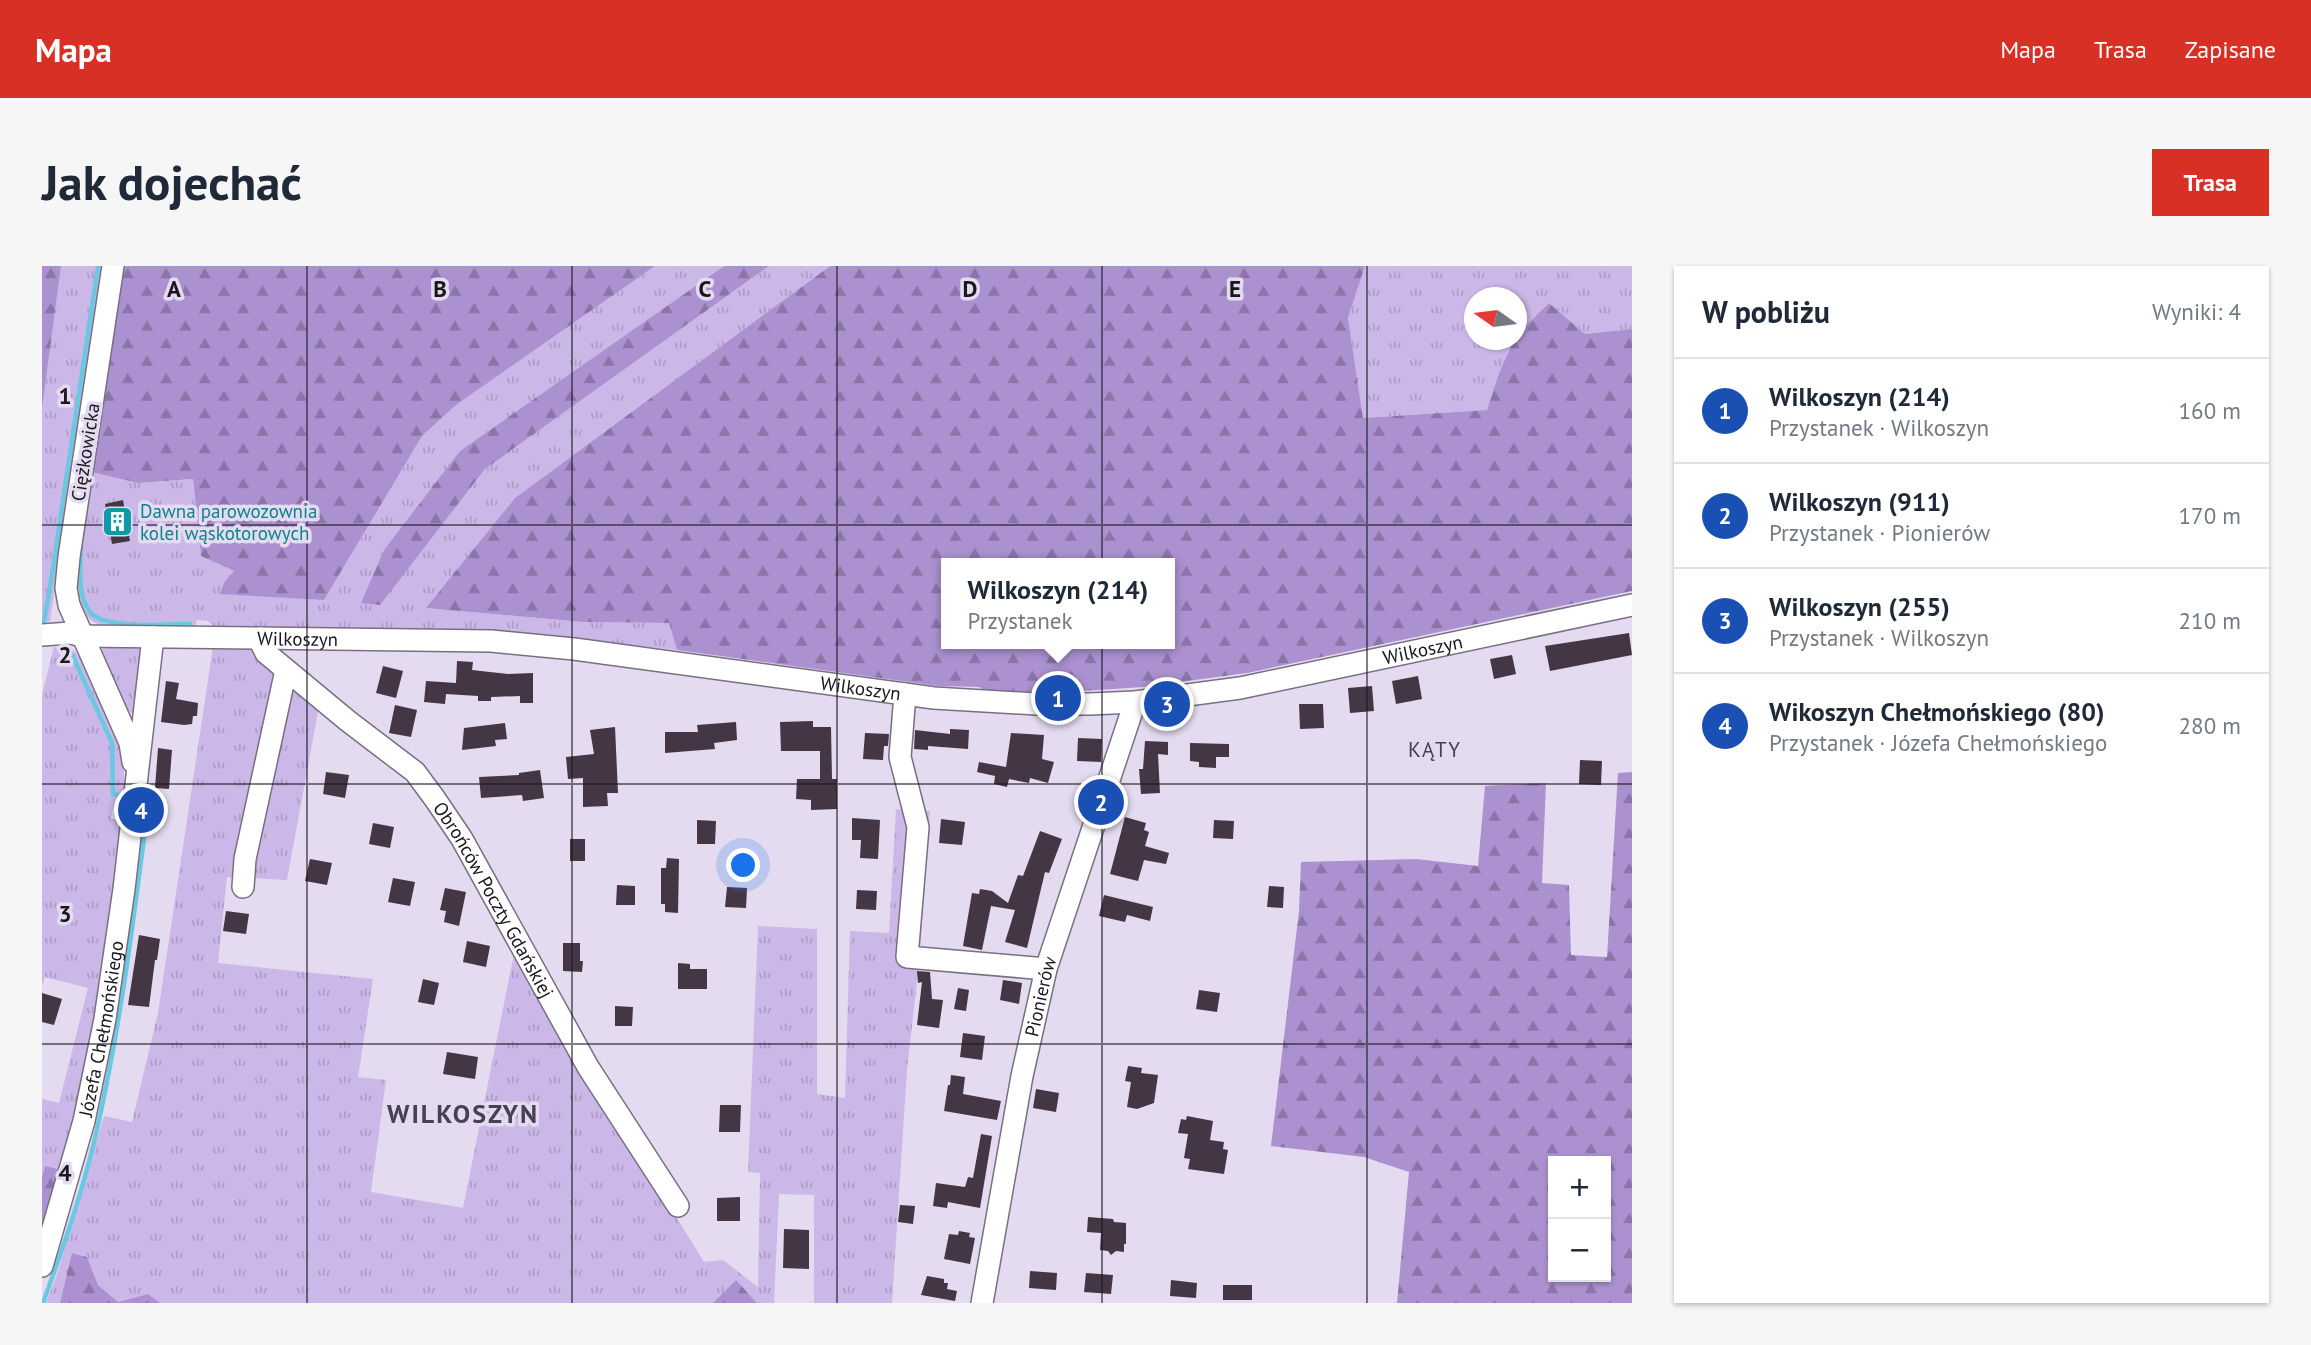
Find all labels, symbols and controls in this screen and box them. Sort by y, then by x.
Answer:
text: Mapa [35,28,112,71]
text: Mapa [2000,34,2056,65]
text: Trasa [2094,34,2147,65]
text: Zapisane [2185,34,2276,65]
button: Trasa [2152,149,2269,216]
text: Jak dojechać [42,150,302,214]
text: A [167,274,181,303]
text: B [433,274,447,303]
text: C [699,274,712,303]
text: D [963,274,977,303]
text: E [1229,274,1241,303]
north arrow [1464,287,1527,350]
text: W pobliżu [1702,292,1830,331]
text: Wyniki: 4 [2152,297,2241,326]
text: Wilkoszyn (214) [1769,380,1950,413]
text: 1 [58,381,72,410]
text: 1 [1718,396,1732,425]
text: 160 m [2179,396,2241,425]
street label: Ciężkowicka [65,401,105,503]
text: Przystanek · Wilkoszyn [1769,413,1989,442]
text: Wilkoszyn (911) [1769,485,1950,518]
place label: Dawna parowozownia kolei wąskotorowych [140,499,318,545]
text: 2 [1718,501,1732,530]
text: 170 m [2179,501,2241,530]
building icon: Dawna parowozownia kolei wąskotorowych [100,505,134,539]
text: Przystanek · Pionierów [1769,518,1990,547]
popup [941,558,1175,649]
text: Wilkoszyn (214) [968,573,1148,606]
text: Wilkoszyn (255) [1769,590,1950,623]
text: Przystanek [968,606,1072,635]
text: 3 [1718,606,1732,635]
text: 210 m [2179,606,2241,635]
text: Przystanek · Wilkoszyn [1769,623,1989,652]
street label: Wilkoszyn [257,626,338,651]
street label: Wilkoszyn [1381,629,1465,669]
text: 2 [58,640,72,669]
street label: Wilkoszyn [819,671,902,705]
pin: 1 [1035,672,1081,724]
pin: 3 [1144,678,1190,730]
text: Wikoszyn Chełmońskiego (80) [1769,695,2105,728]
text: 4 [1718,711,1732,740]
text: 280 m [2179,711,2241,740]
text: Przystanek · Józefa Chełmońskiego [1769,728,2107,757]
district label: KĄTY [1408,736,1462,763]
pin: 2 [1078,776,1124,828]
pin: 4 [118,784,164,836]
street label: Obrońców Poczty Gdańskiej [428,797,559,1002]
your location [726,848,760,882]
text: 3 [58,899,72,928]
street label: Józefa Chełmońskiego [73,939,128,1120]
street label: Pionierów [1019,953,1061,1039]
district label: WILKOSZYN [387,1097,539,1130]
map controls [1548,1156,1611,1282]
button: + [1548,1156,1611,1219]
text: 4 [58,1158,72,1187]
button: − [1548,1219,1611,1282]

